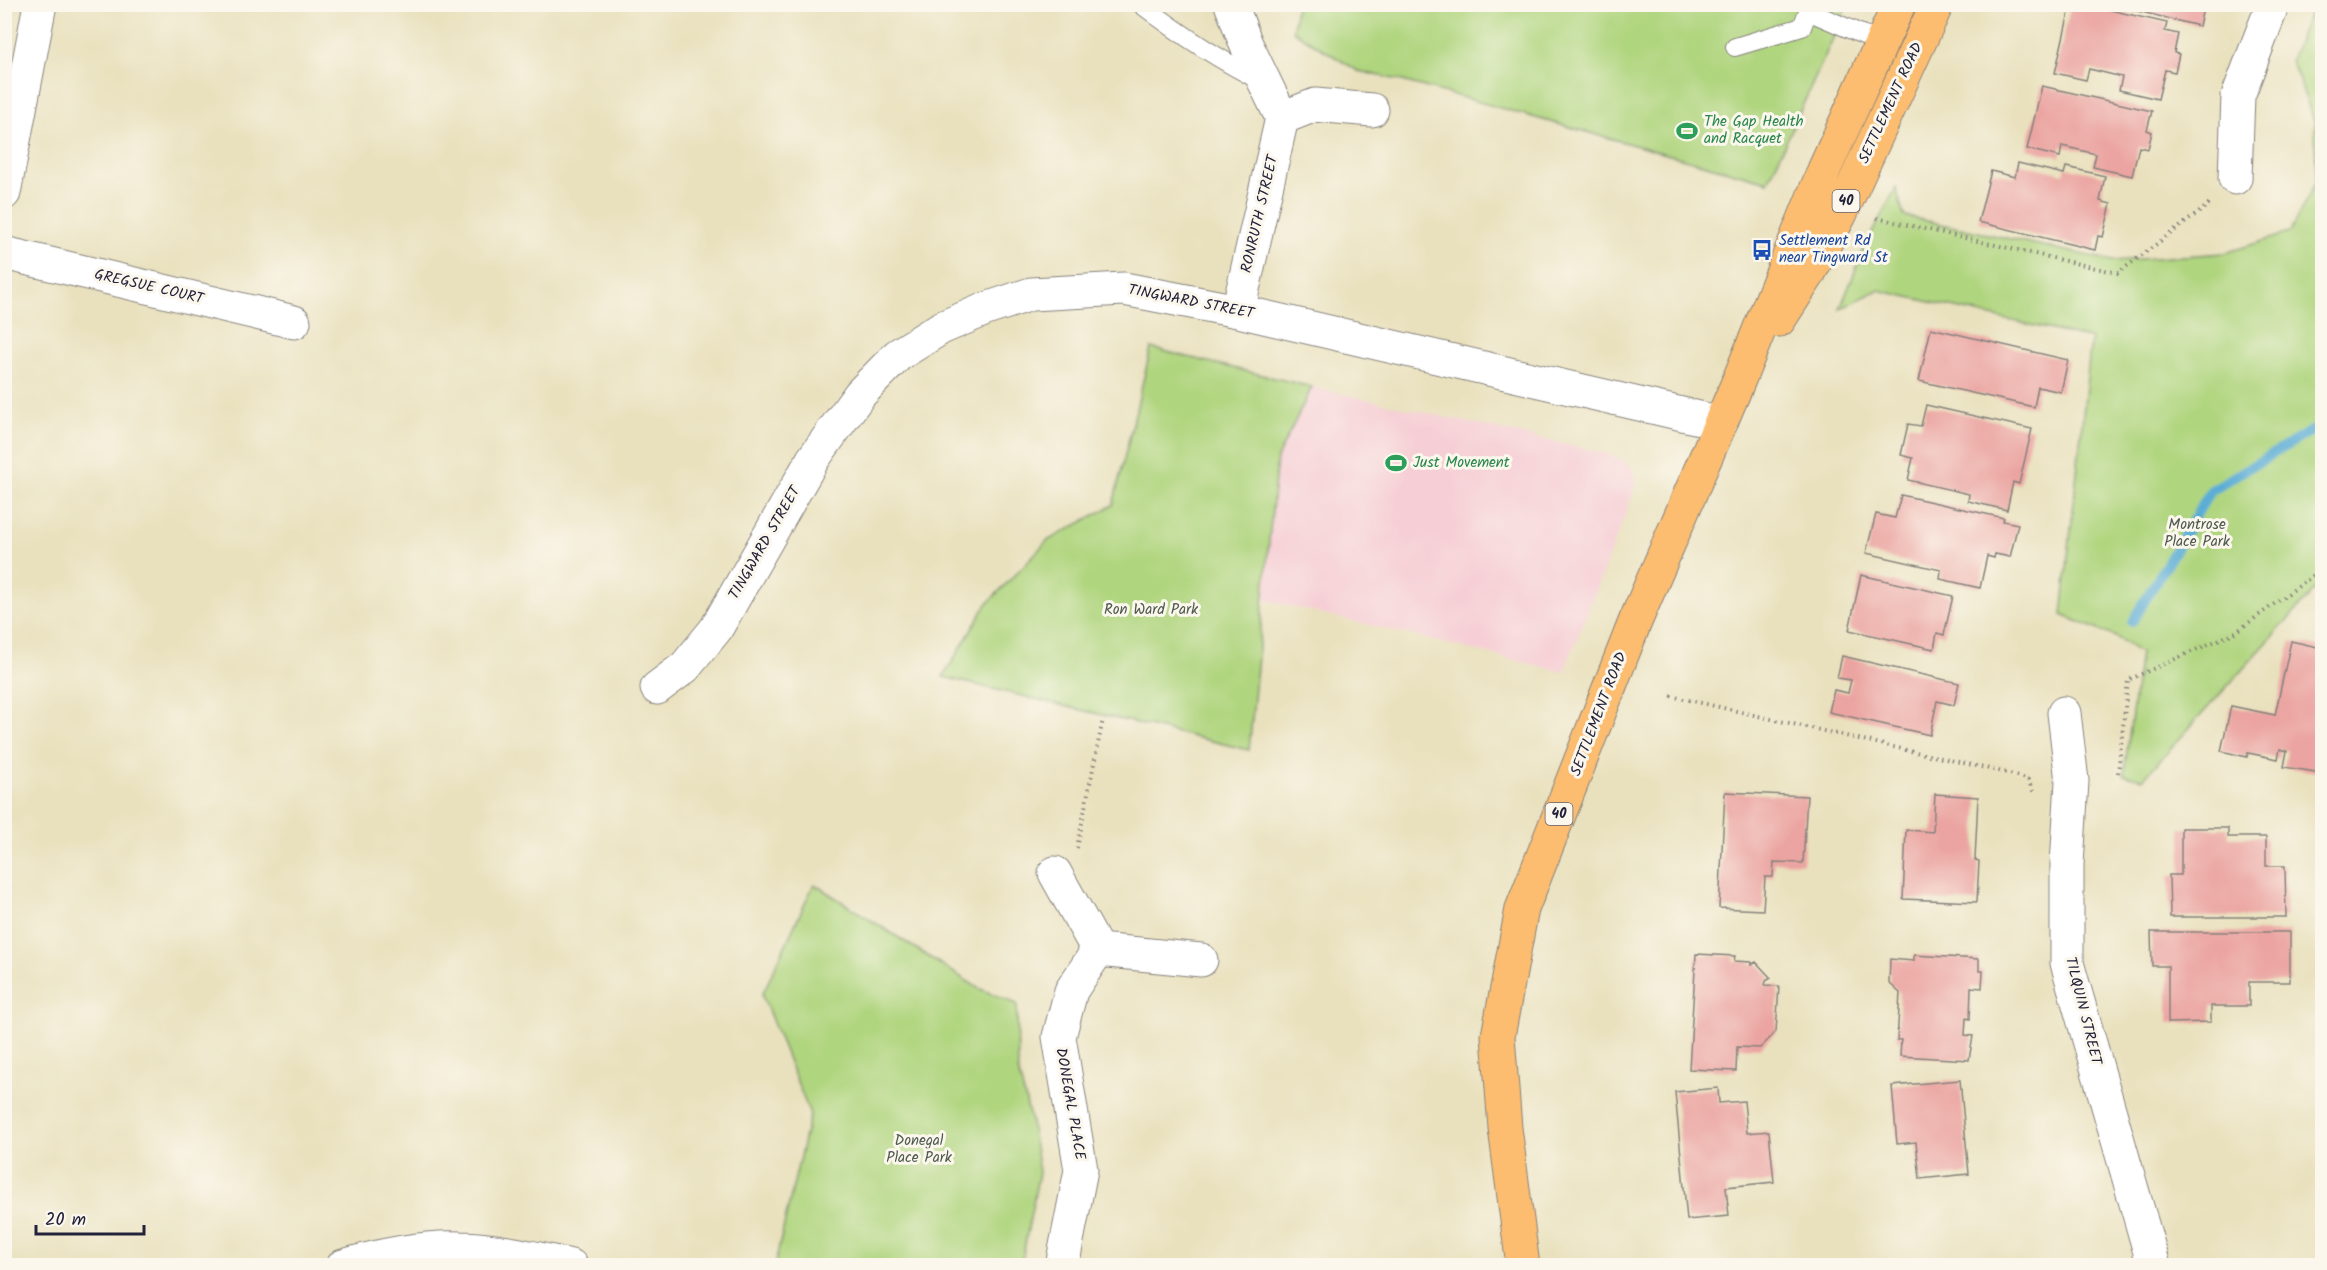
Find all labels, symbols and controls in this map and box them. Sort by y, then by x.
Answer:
street label: SETTLEMENT ROAD [1852,38,1930,168]
place label: The Gap Health and Racquet [1704,110,1804,151]
sports icon: The Gap Health and Racquet [1675,119,1699,143]
street label: RONRUTH STREET [1235,151,1286,275]
road number: 40 [1832,190,1860,212]
place label: Settlement Rd near Tingward St [1779,229,1888,270]
bus stop icon: Settlement Rd near Tingward St [1750,238,1774,262]
street label: GREGSUE COURT [92,263,208,312]
street label: TINGWARD STREET [1126,278,1258,326]
sports icon: Just Movement [1384,451,1408,475]
place label: Just Movement [1413,451,1510,475]
street label: TINGWARD STREET [723,480,808,604]
park label: Montrose Place Park [2164,513,2231,554]
park label: Ron Ward Park [1104,598,1199,622]
street label: SETTLEMENT ROAD [1564,648,1634,780]
road number: 40 [1546,803,1572,825]
street label: TILQUIN STREET [2058,954,2108,1069]
street label: DONEGAL PLACE [1048,1046,1092,1163]
park label: Donegal Place Park [886,1129,953,1170]
scale bar [36,1198,144,1236]
text: 20 m [45,1206,86,1235]

